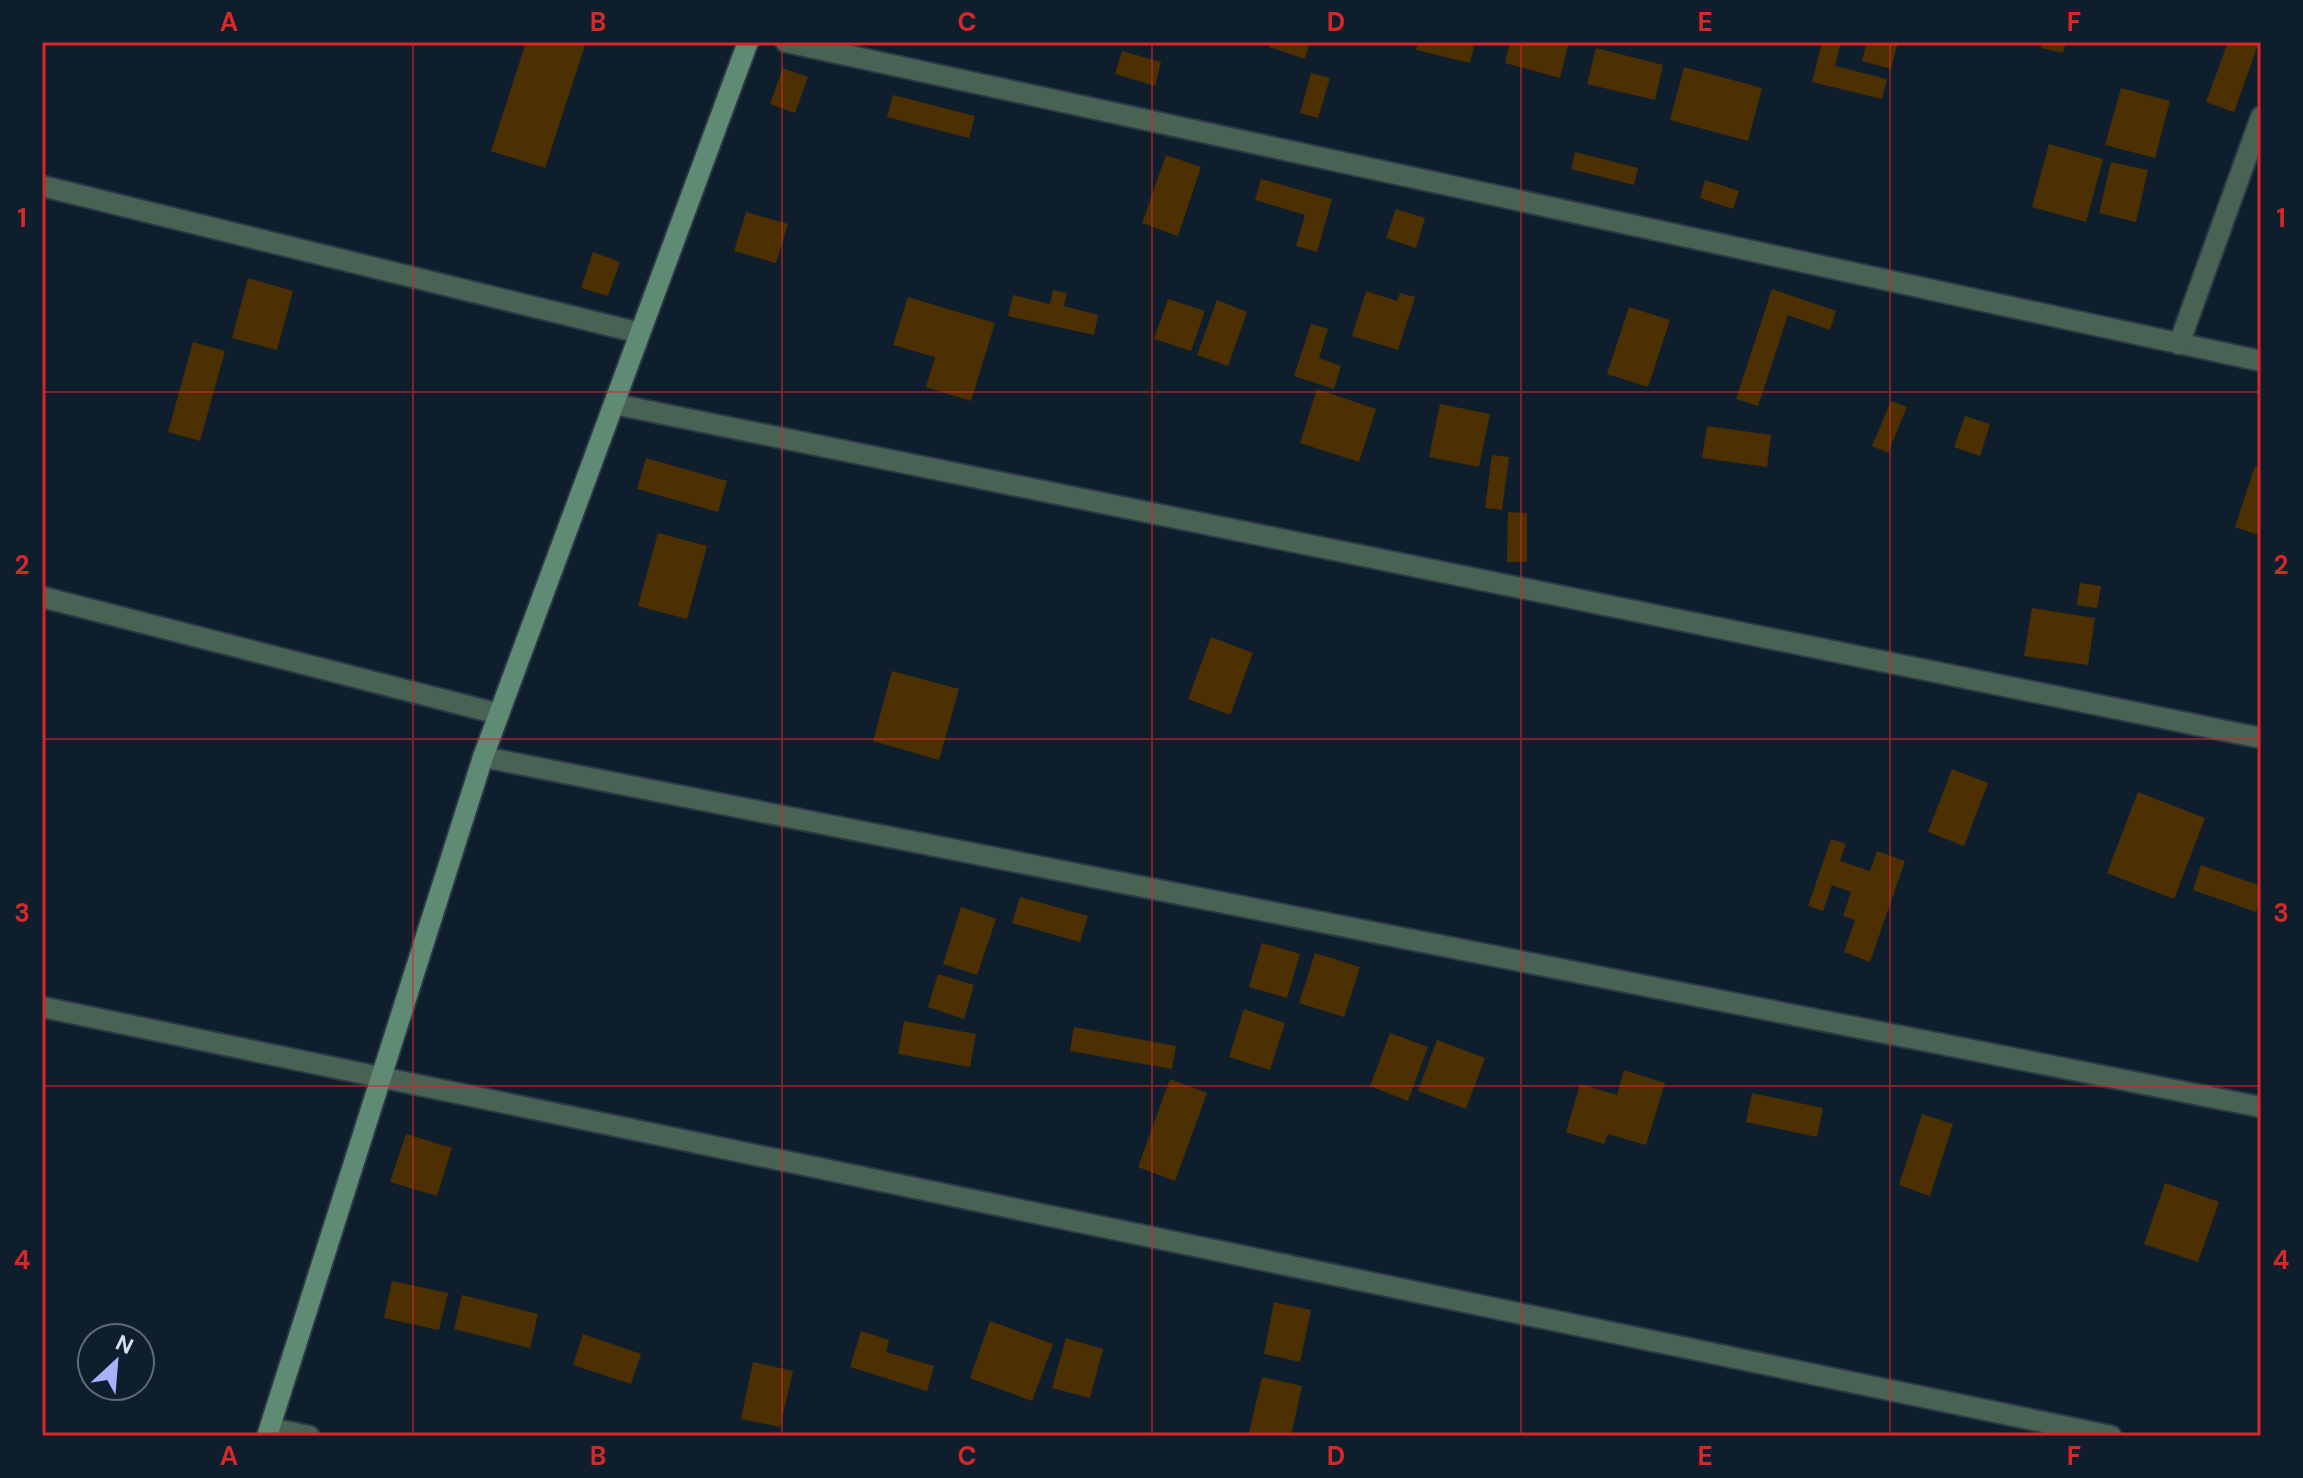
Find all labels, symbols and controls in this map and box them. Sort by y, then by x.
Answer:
text: A [220,5,238,39]
text: B [590,5,606,39]
text: C [957,5,977,39]
text: D [1327,5,1345,39]
text: E [1697,5,1713,39]
text: F [2067,5,2081,39]
text: 1 [17,201,27,235]
text: 1 [2276,201,2286,235]
text: 2 [14,548,30,582]
text: 2 [2273,548,2289,582]
text: 3 [14,896,30,930]
text: 3 [2273,896,2289,930]
text: 4 [14,1243,30,1277]
text: 4 [2273,1243,2289,1277]
north arrow [76,1322,156,1402]
text: N [111,1328,138,1361]
text: A [220,1439,238,1473]
text: B [590,1439,606,1473]
text: C [957,1439,977,1473]
text: D [1327,1439,1345,1473]
text: E [1697,1439,1713,1473]
text: F [2067,1439,2081,1473]

